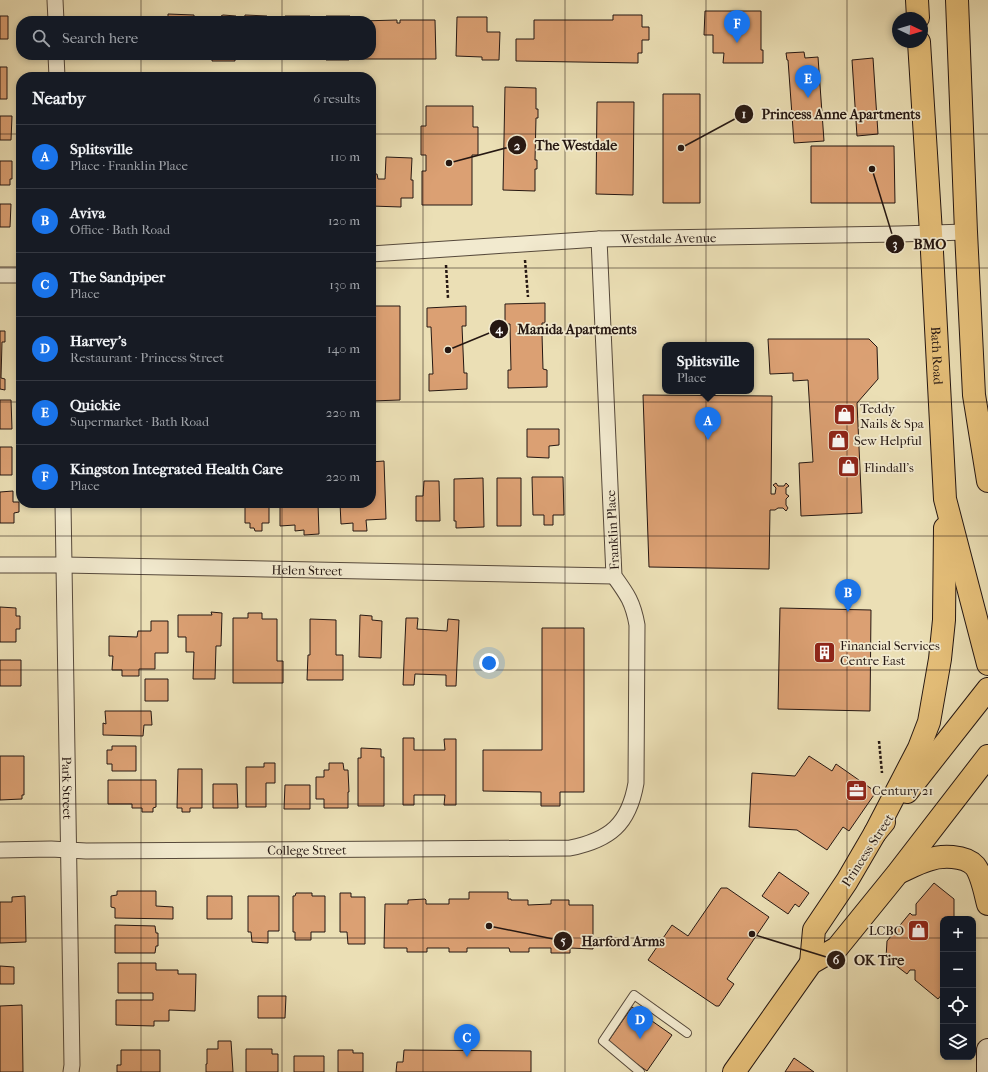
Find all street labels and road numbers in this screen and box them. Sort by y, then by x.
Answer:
street label: Westdale Avenue [620,230,717,247]
street label: Bath Road [928,326,946,386]
street label: Franklin Place [603,489,622,570]
street label: Helen Street [271,562,343,579]
street label: Park Street [59,756,75,820]
street label: Princess Street [838,811,897,889]
street label: College Street [267,842,347,858]

